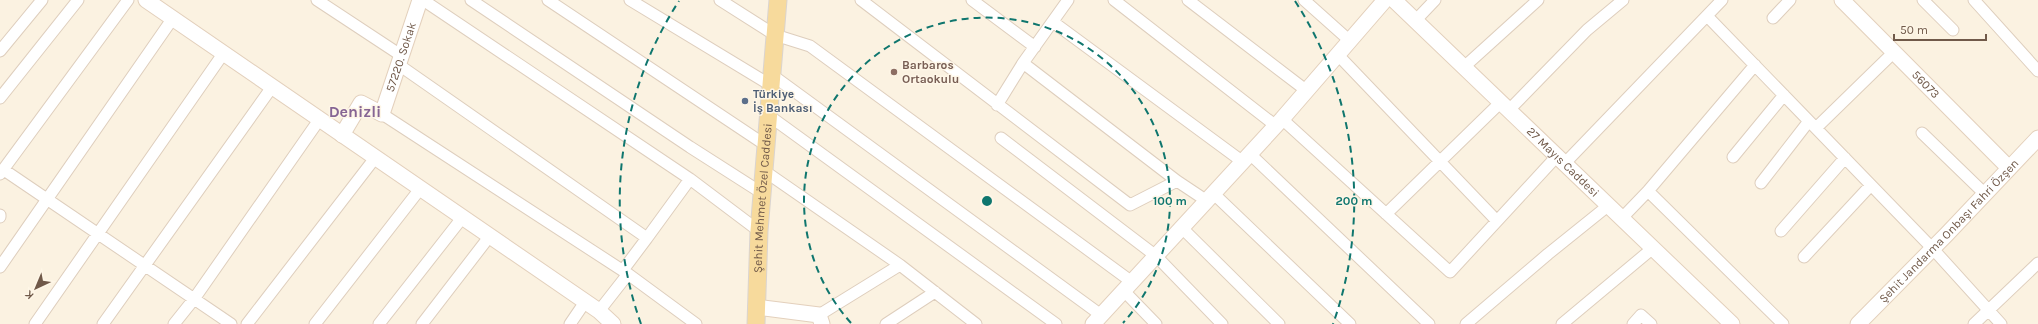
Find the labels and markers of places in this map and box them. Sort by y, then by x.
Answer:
place label: Barbaros Ortaokulu [902,58,959,86]
marker: Barbaros Ortaokulu [889,67,899,77]
place label: Türkiye İş Bankası [753,87,813,115]
marker: Türkiye İş Bankası [740,96,750,106]
centre of rings [980,194,994,208]

